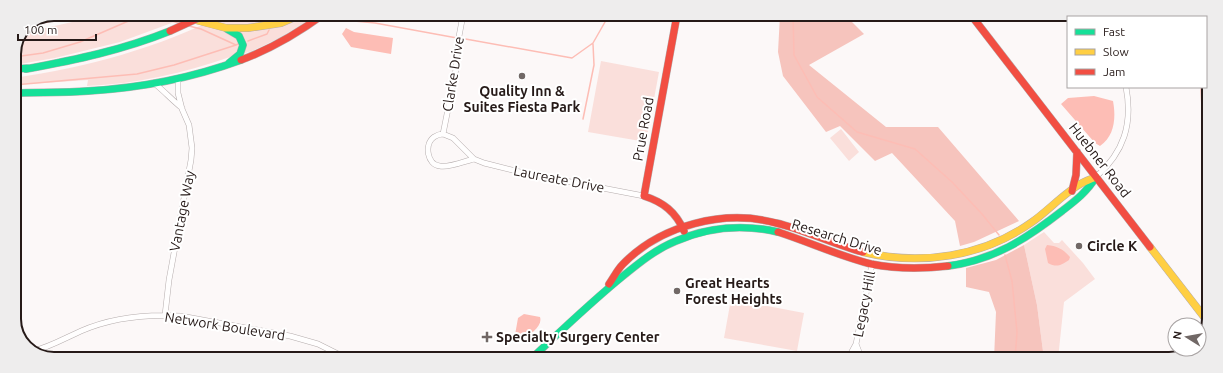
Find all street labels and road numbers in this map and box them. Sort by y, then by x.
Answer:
street label: Clarke Drive [439,35,467,113]
street label: Prue Road [629,96,657,162]
street label: Huebner Road [1066,120,1134,200]
street label: Laureate Drive [512,162,606,196]
street label: Vantage Way [166,169,198,253]
street label: Research Drive [790,216,884,258]
street label: Legacy Hill [850,269,878,339]
street label: Network Boulevard [164,309,286,343]

